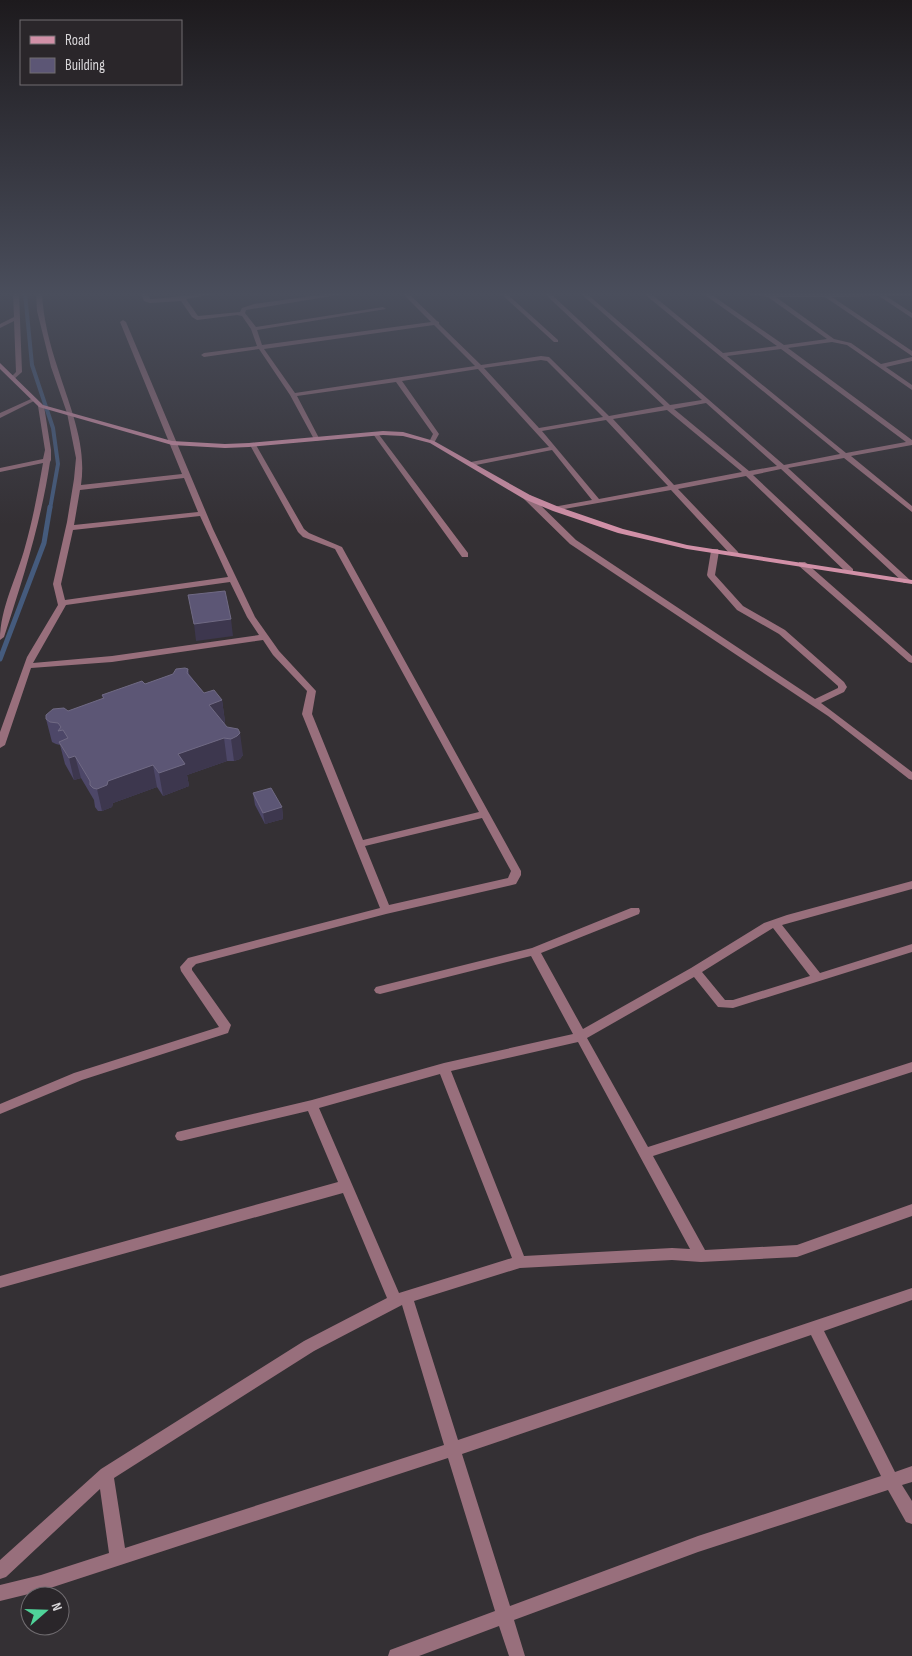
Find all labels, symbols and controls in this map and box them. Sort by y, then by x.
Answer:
legend [20,20,182,85]
text: Road [65,31,90,50]
text: Building [65,56,105,75]
north arrow [20,1586,70,1636]
text: N [47,1600,66,1613]

